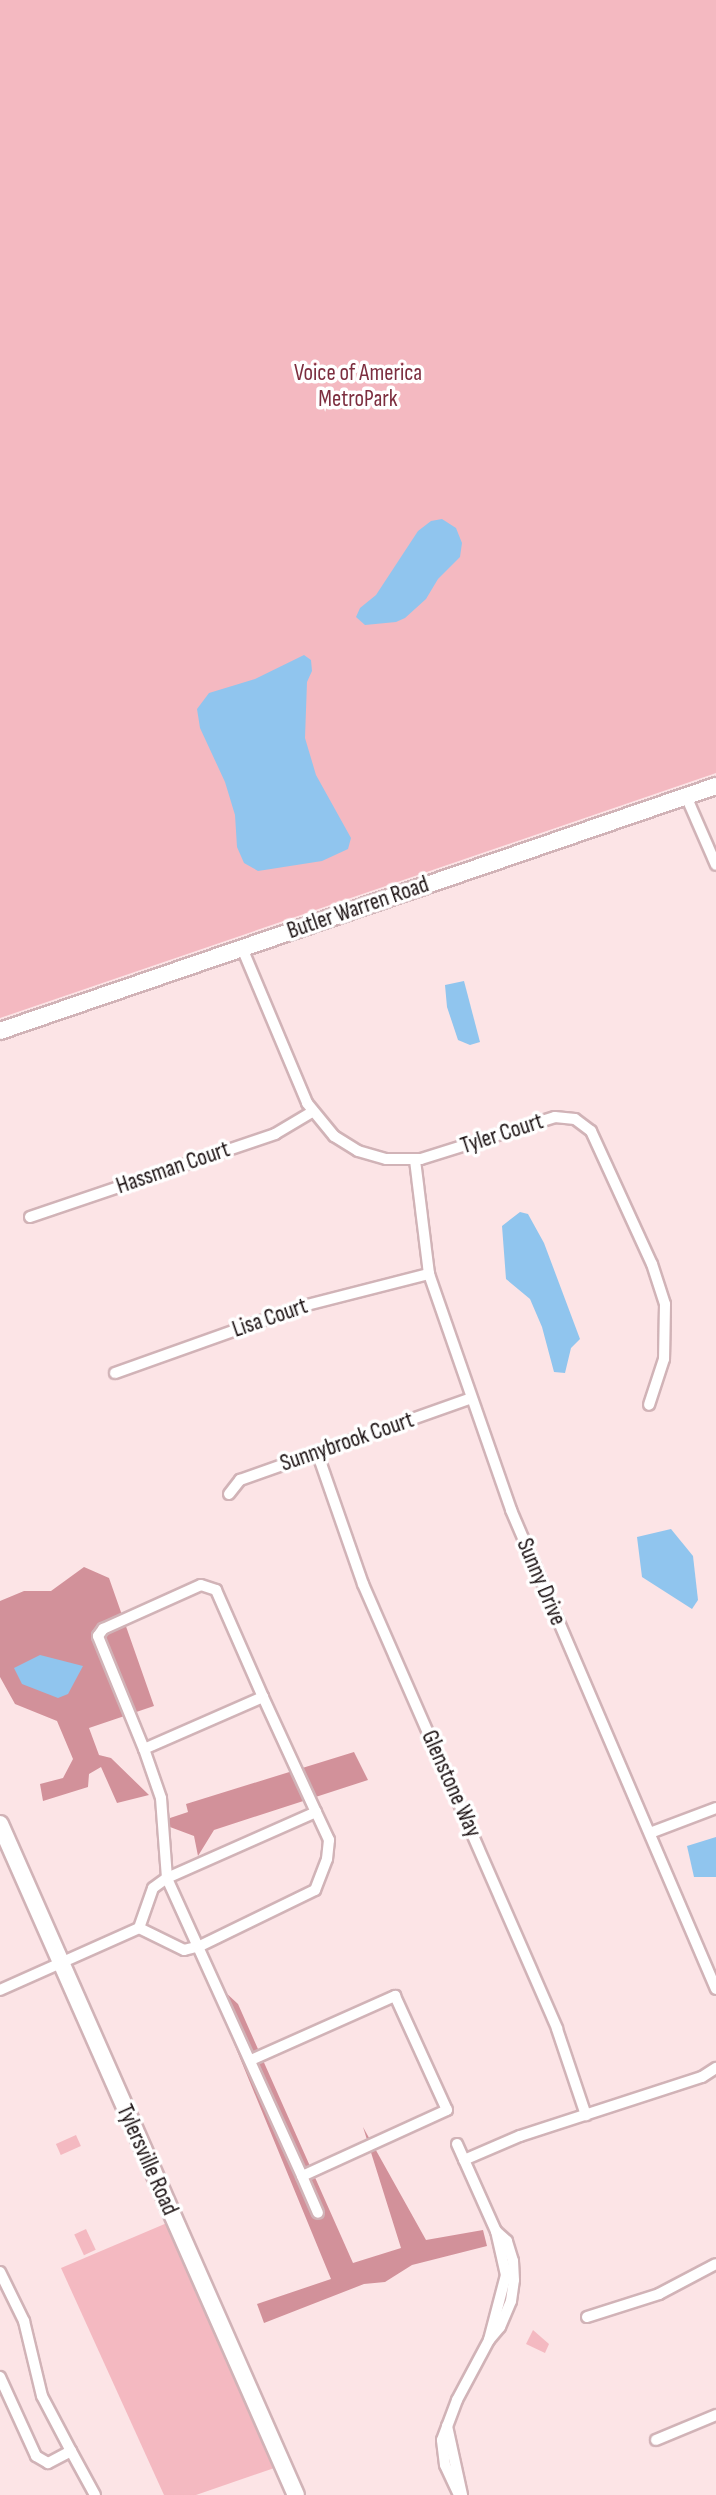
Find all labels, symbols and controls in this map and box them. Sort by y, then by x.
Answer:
park label: Voice of America MetroPark [294,359,422,413]
street label: Butler Warren Road [284,871,432,945]
street label: Tyler Court [457,1108,547,1160]
street label: Hassman Court [113,1136,233,1200]
street label: Lisa Court [229,1292,311,1344]
street label: Sunnybrook Court [277,1406,417,1478]
street label: Sunny Drive [510,1534,572,1630]
street label: Glenstone Way [415,1726,487,1842]
street label: Tylersville Road [110,2100,184,2220]

